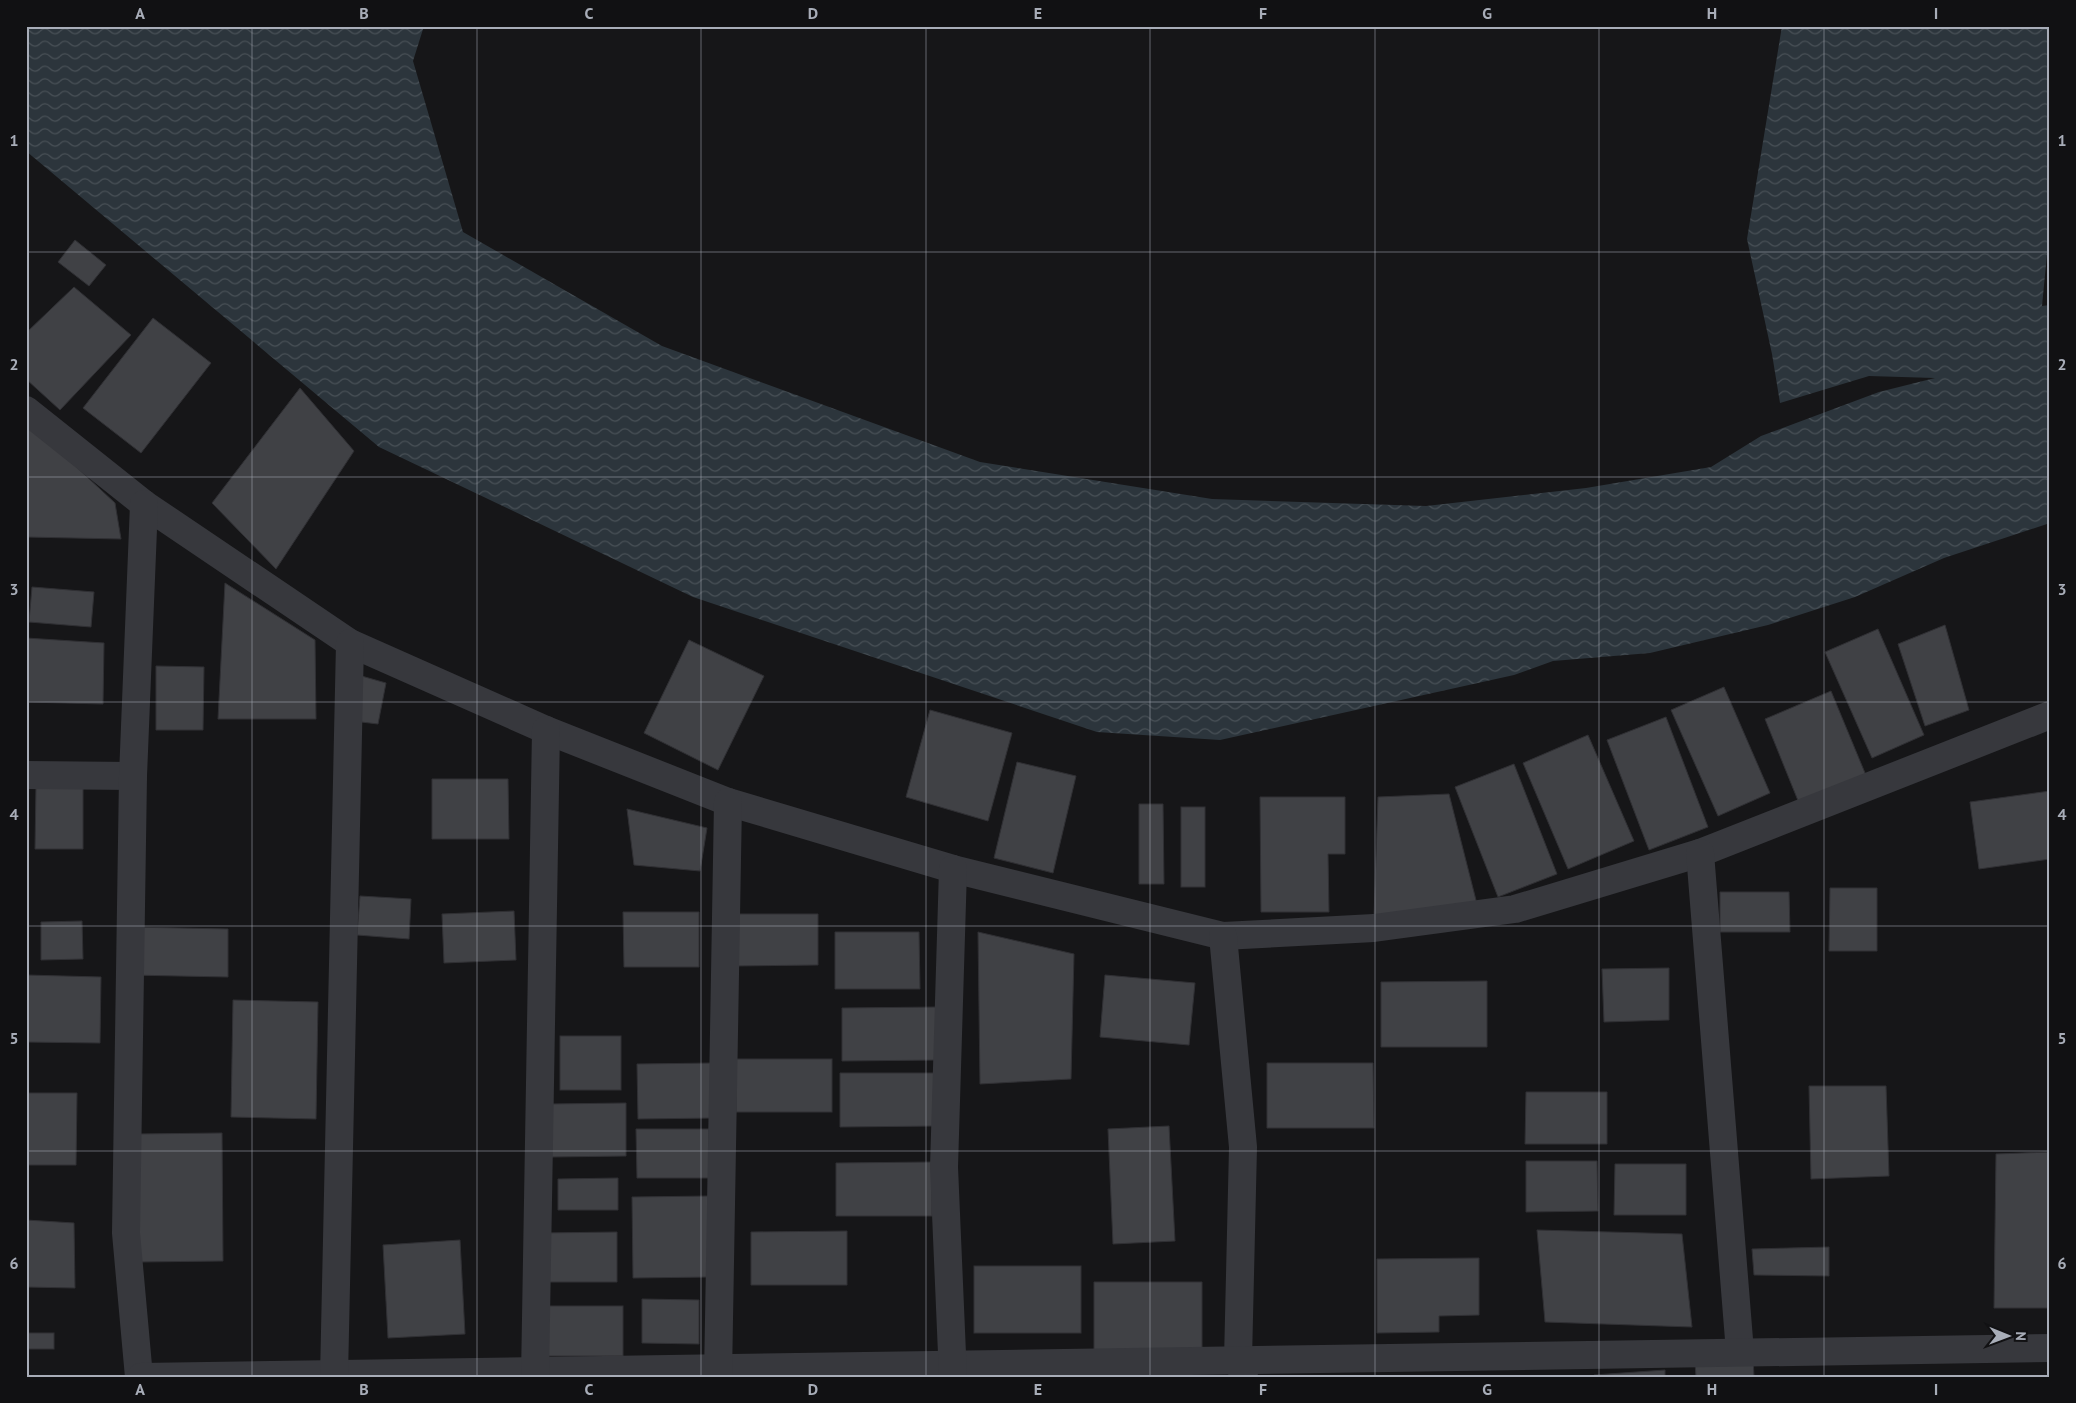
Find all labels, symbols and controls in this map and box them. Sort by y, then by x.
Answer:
text: A [135,3,145,23]
text: B [359,3,369,23]
text: C [585,3,594,23]
text: D [808,3,818,23]
text: E [1034,3,1042,23]
text: F [1259,3,1267,23]
text: G [1482,3,1492,23]
text: H [1707,3,1717,23]
text: I [1934,3,1938,23]
text: 1 [9,130,19,150]
text: 1 [2057,130,2067,150]
text: 2 [9,354,19,374]
text: 2 [2057,354,2067,374]
text: 3 [9,579,19,599]
text: 3 [2057,579,2067,599]
text: 4 [9,804,19,824]
text: 4 [2057,804,2067,824]
text: 5 [9,1028,19,1048]
text: 5 [2057,1028,2067,1048]
text: 6 [9,1253,19,1273]
text: 6 [2057,1253,2067,1273]
north arrow [1984,1310,2034,1360]
text: N [2012,1331,2030,1341]
text: A [135,1379,145,1399]
text: B [359,1379,369,1399]
text: C [585,1379,594,1399]
text: D [808,1379,818,1399]
text: E [1034,1379,1042,1399]
text: F [1259,1379,1267,1399]
text: G [1482,1379,1492,1399]
text: H [1707,1379,1717,1399]
text: I [1934,1379,1938,1399]

